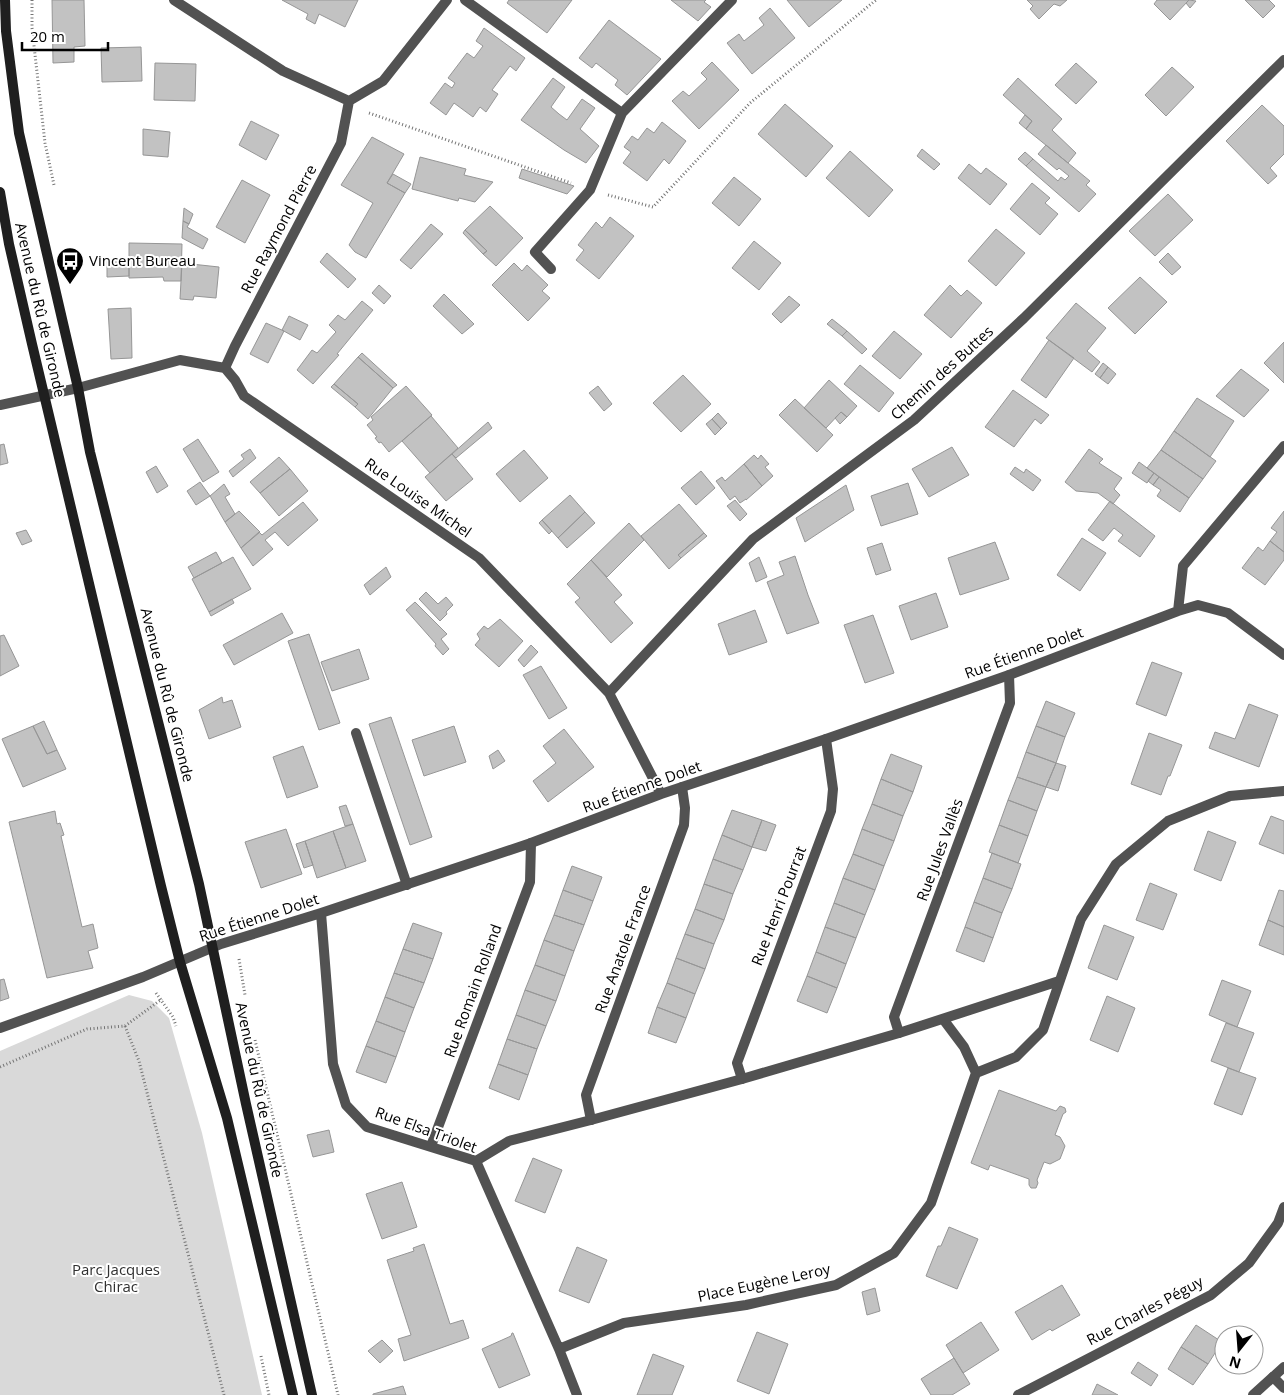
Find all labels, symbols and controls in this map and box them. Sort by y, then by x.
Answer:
scale bar [22,20,109,52]
text: 20 m [30,26,65,46]
street label: Rue Raymond Pierre [236,161,321,296]
street label: Avenue du Rû de Gironde [11,220,71,399]
bus stop icon: Vincent Bureau [55,246,85,285]
place label: Vincent Bureau [89,250,196,270]
street label: Chemin des Buttes [886,321,997,424]
street label: Rue Louise Michel [361,453,476,541]
street label: Avenue du Rû de Gironde [137,606,199,784]
street label: Rue Étienne Dolet [962,621,1086,683]
street label: Rue Étienne Dolet [580,755,704,817]
street label: Rue Jules Vallès [911,796,967,904]
street label: Rue Henri Pourrat [746,843,810,968]
street label: Rue Anatole France [590,882,655,1016]
street label: Rue Étienne Dolet [196,888,321,946]
street label: Rue Romain Rolland [439,921,506,1060]
street label: Avenue du Rû de Gironde [232,1000,288,1179]
street label: Rue Elsa Triolet [373,1101,480,1157]
street label: Place Eugène Leroy [696,1258,832,1306]
park label: Parc Jacques Chirac [72,1259,160,1296]
street label: Rue Charles Péguy [1083,1271,1207,1349]
north arrow [1214,1325,1264,1375]
text: N [1227,1352,1243,1374]

